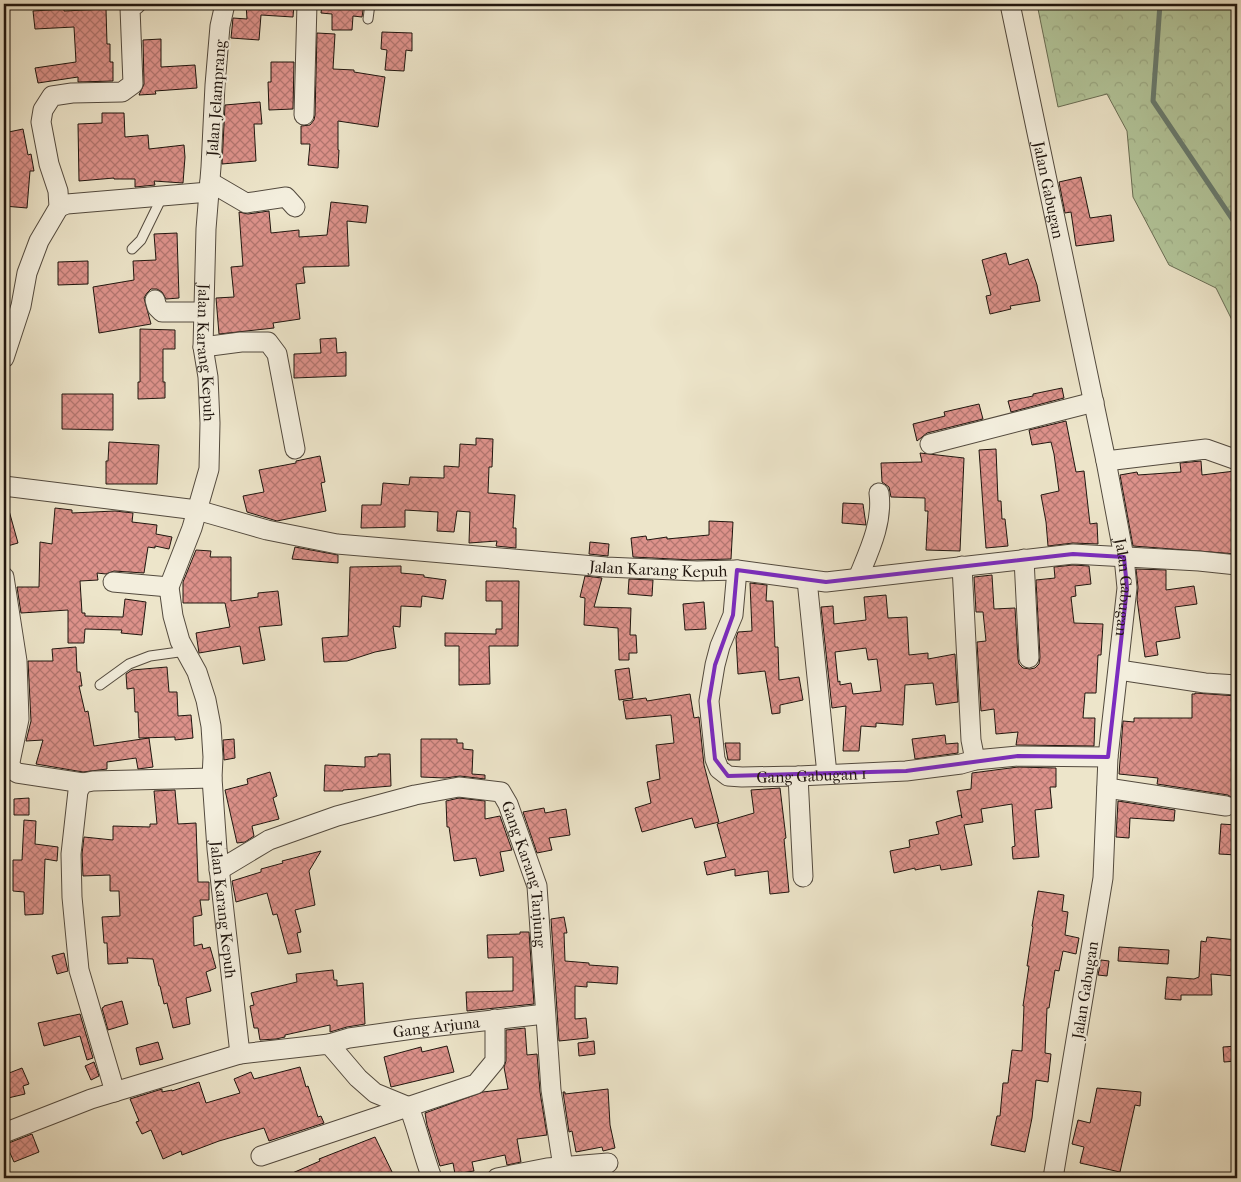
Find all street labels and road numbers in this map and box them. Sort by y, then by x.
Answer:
street label: Jalan Jelamprang [202,39,230,159]
street label: Jalan Gabugan [1029,138,1069,241]
street label: Jalan Karang Kepuh [193,282,219,422]
street label: Jalan Gabugan [1111,534,1137,638]
street label: Jalan Karang Kepuh [586,556,728,581]
street label: Gang Gabugan 1 [756,763,867,786]
street label: Gang Karang Tanjung [498,798,551,949]
street label: Jalan Karang Kepuh [207,838,241,979]
street label: Jalan Gabugan [1068,939,1102,1042]
street label: Gang Arjuna [392,1012,481,1041]

